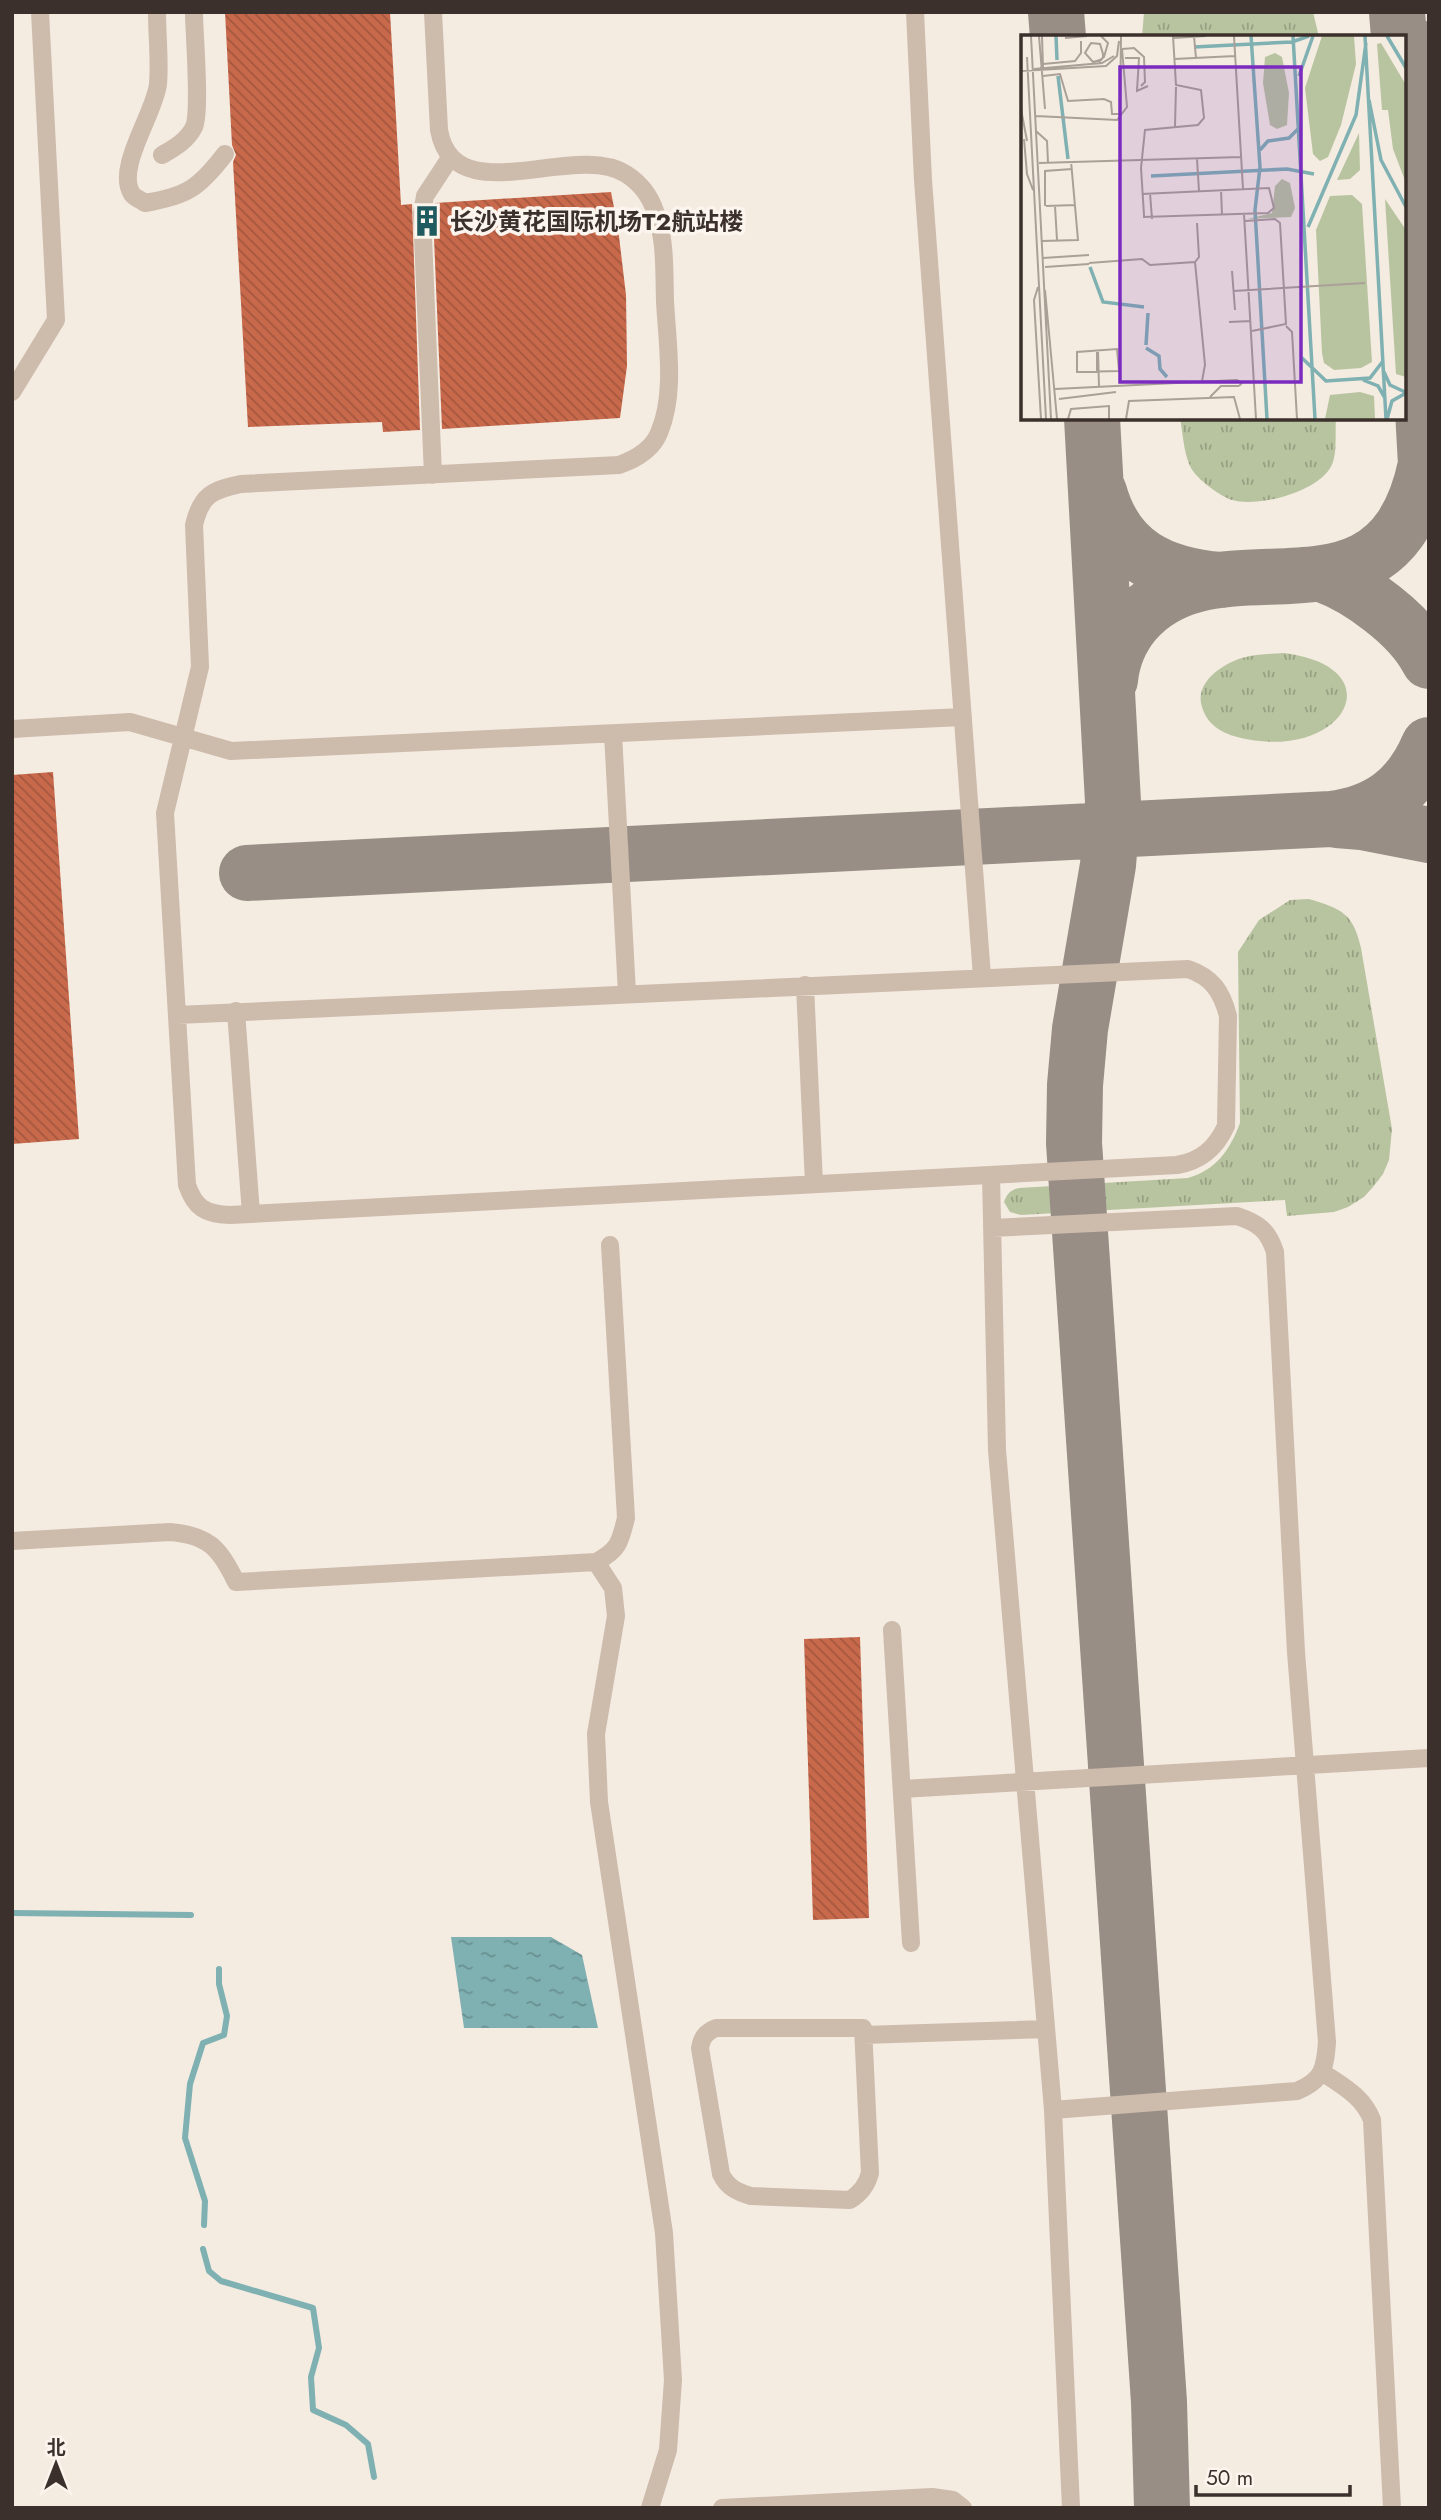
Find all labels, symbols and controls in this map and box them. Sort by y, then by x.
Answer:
inset map [1021,35,1406,420]
building icon: 长沙黄花国际机场T2航站楼 [410,204,444,238]
place label: 长沙黄花国际机场T2航站楼 [450,204,743,239]
north arrow [21,2429,91,2499]
text: 北 [46,2434,66,2461]
scale bar [1196,2454,1350,2498]
text: 50 m [1206,2463,1253,2493]

